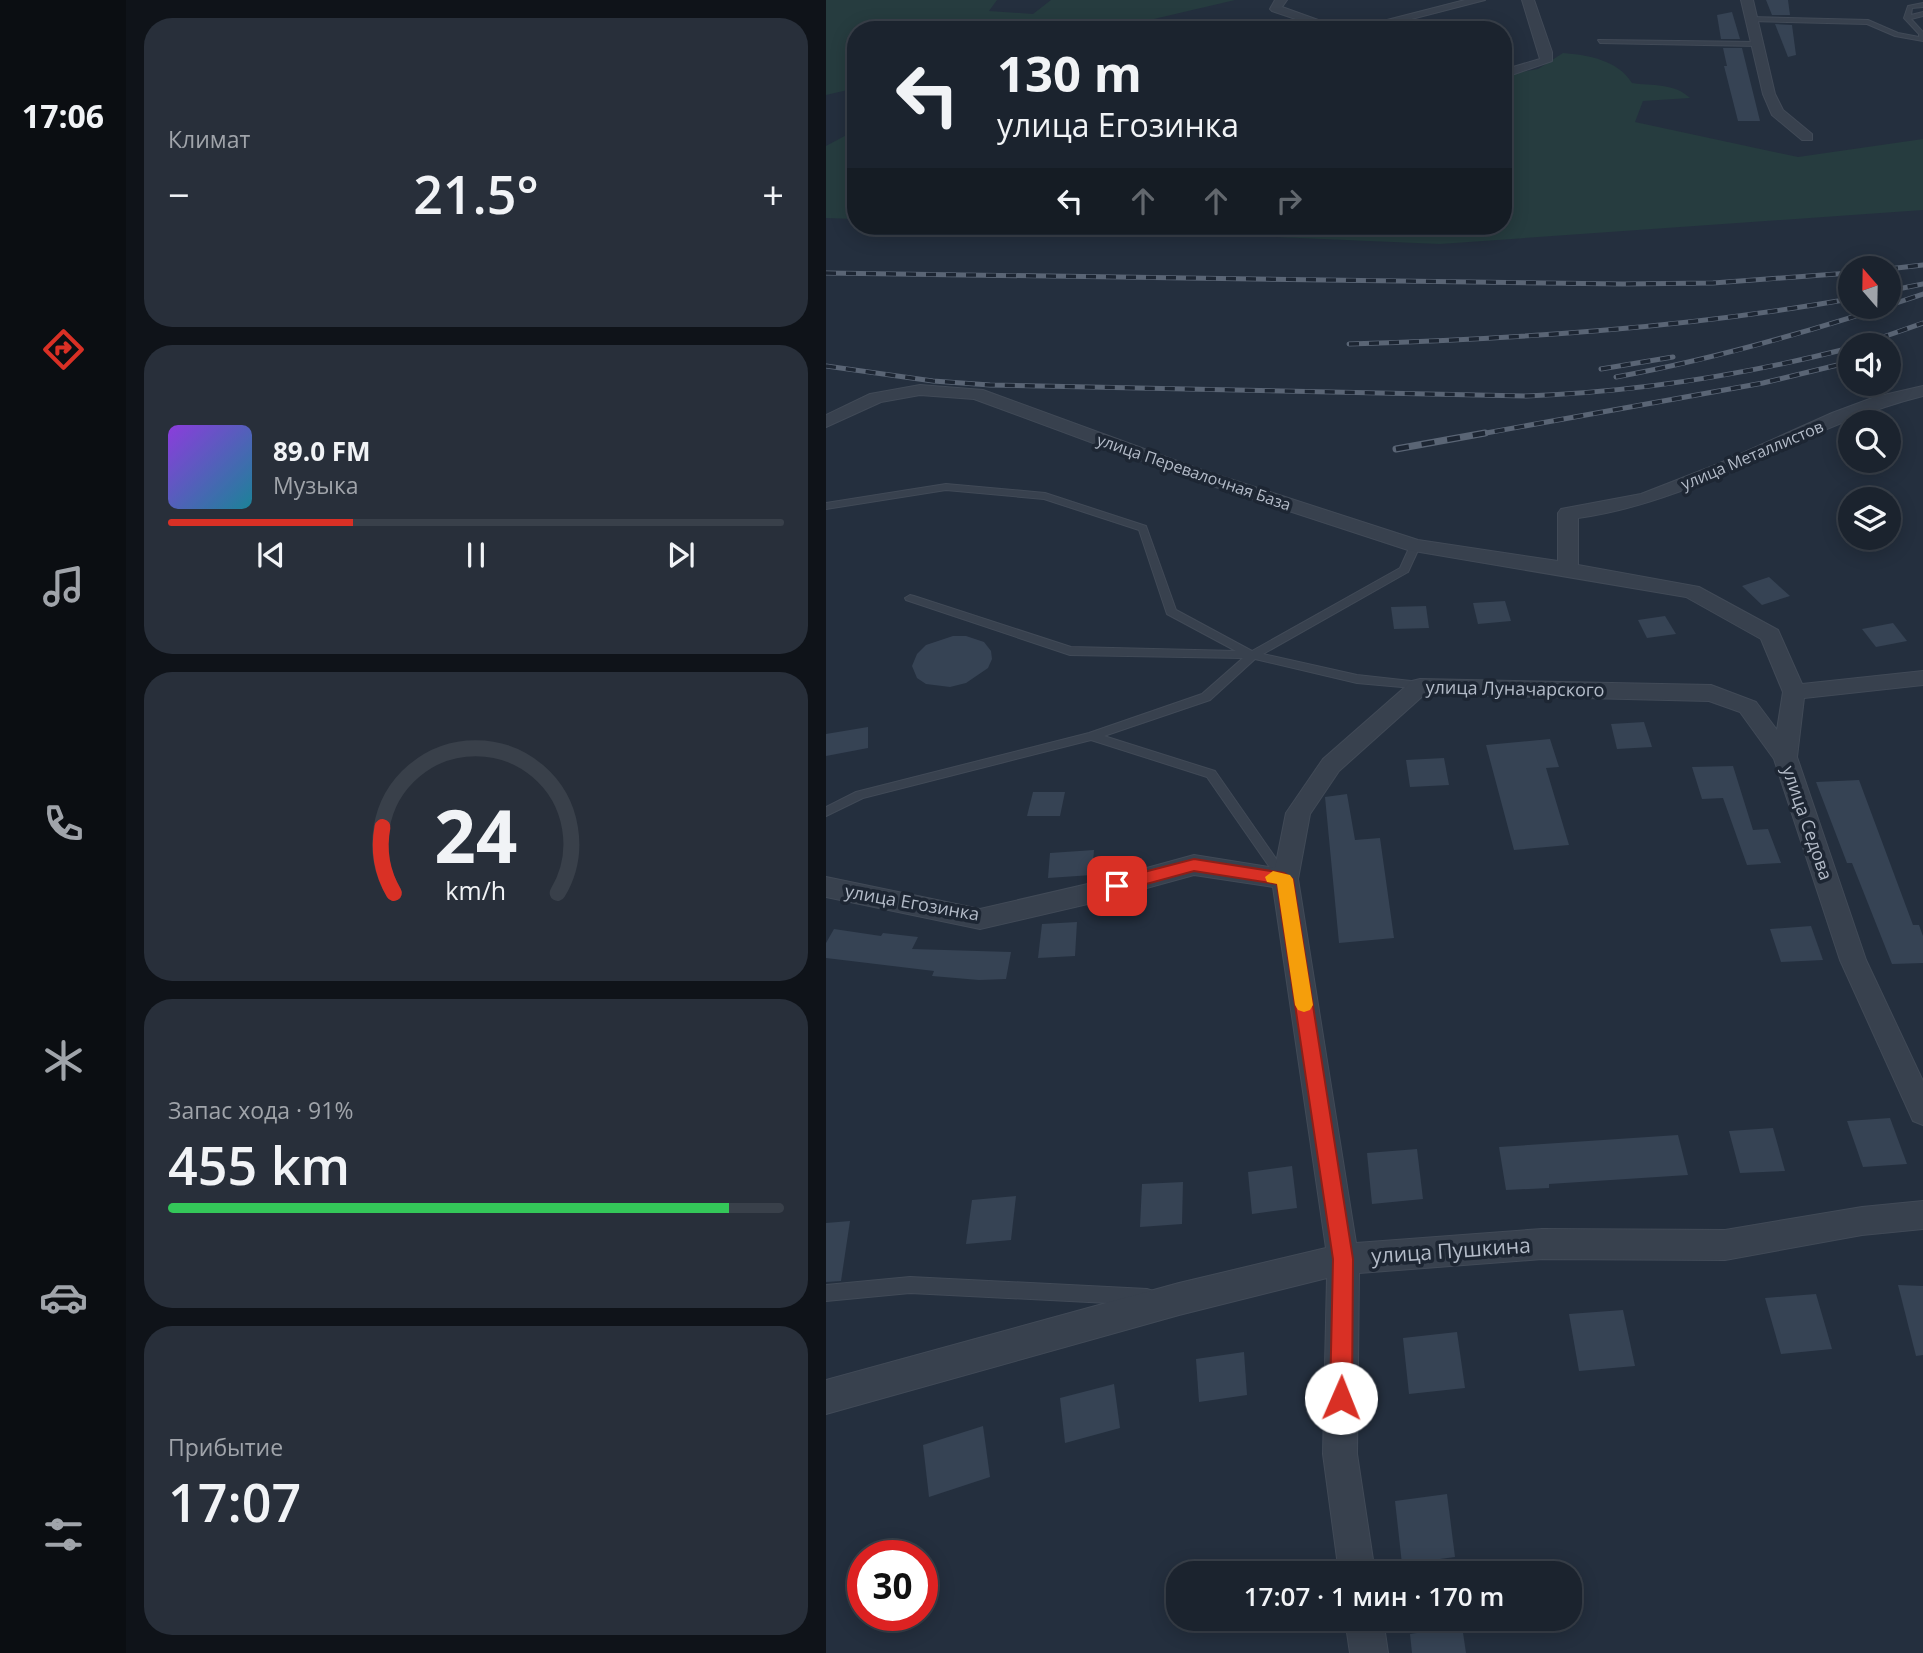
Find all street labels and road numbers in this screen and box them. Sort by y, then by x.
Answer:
street label: улица Металлистов [1677,415,1827,495]
street label: улица Перевалочная База [1094,428,1294,516]
street label: улица Луначарского [1425,674,1605,702]
street label: улица Седова [1777,762,1839,883]
street label: улица Егозинка [843,878,981,926]
street label: улица Пушкина [1370,1230,1532,1270]

